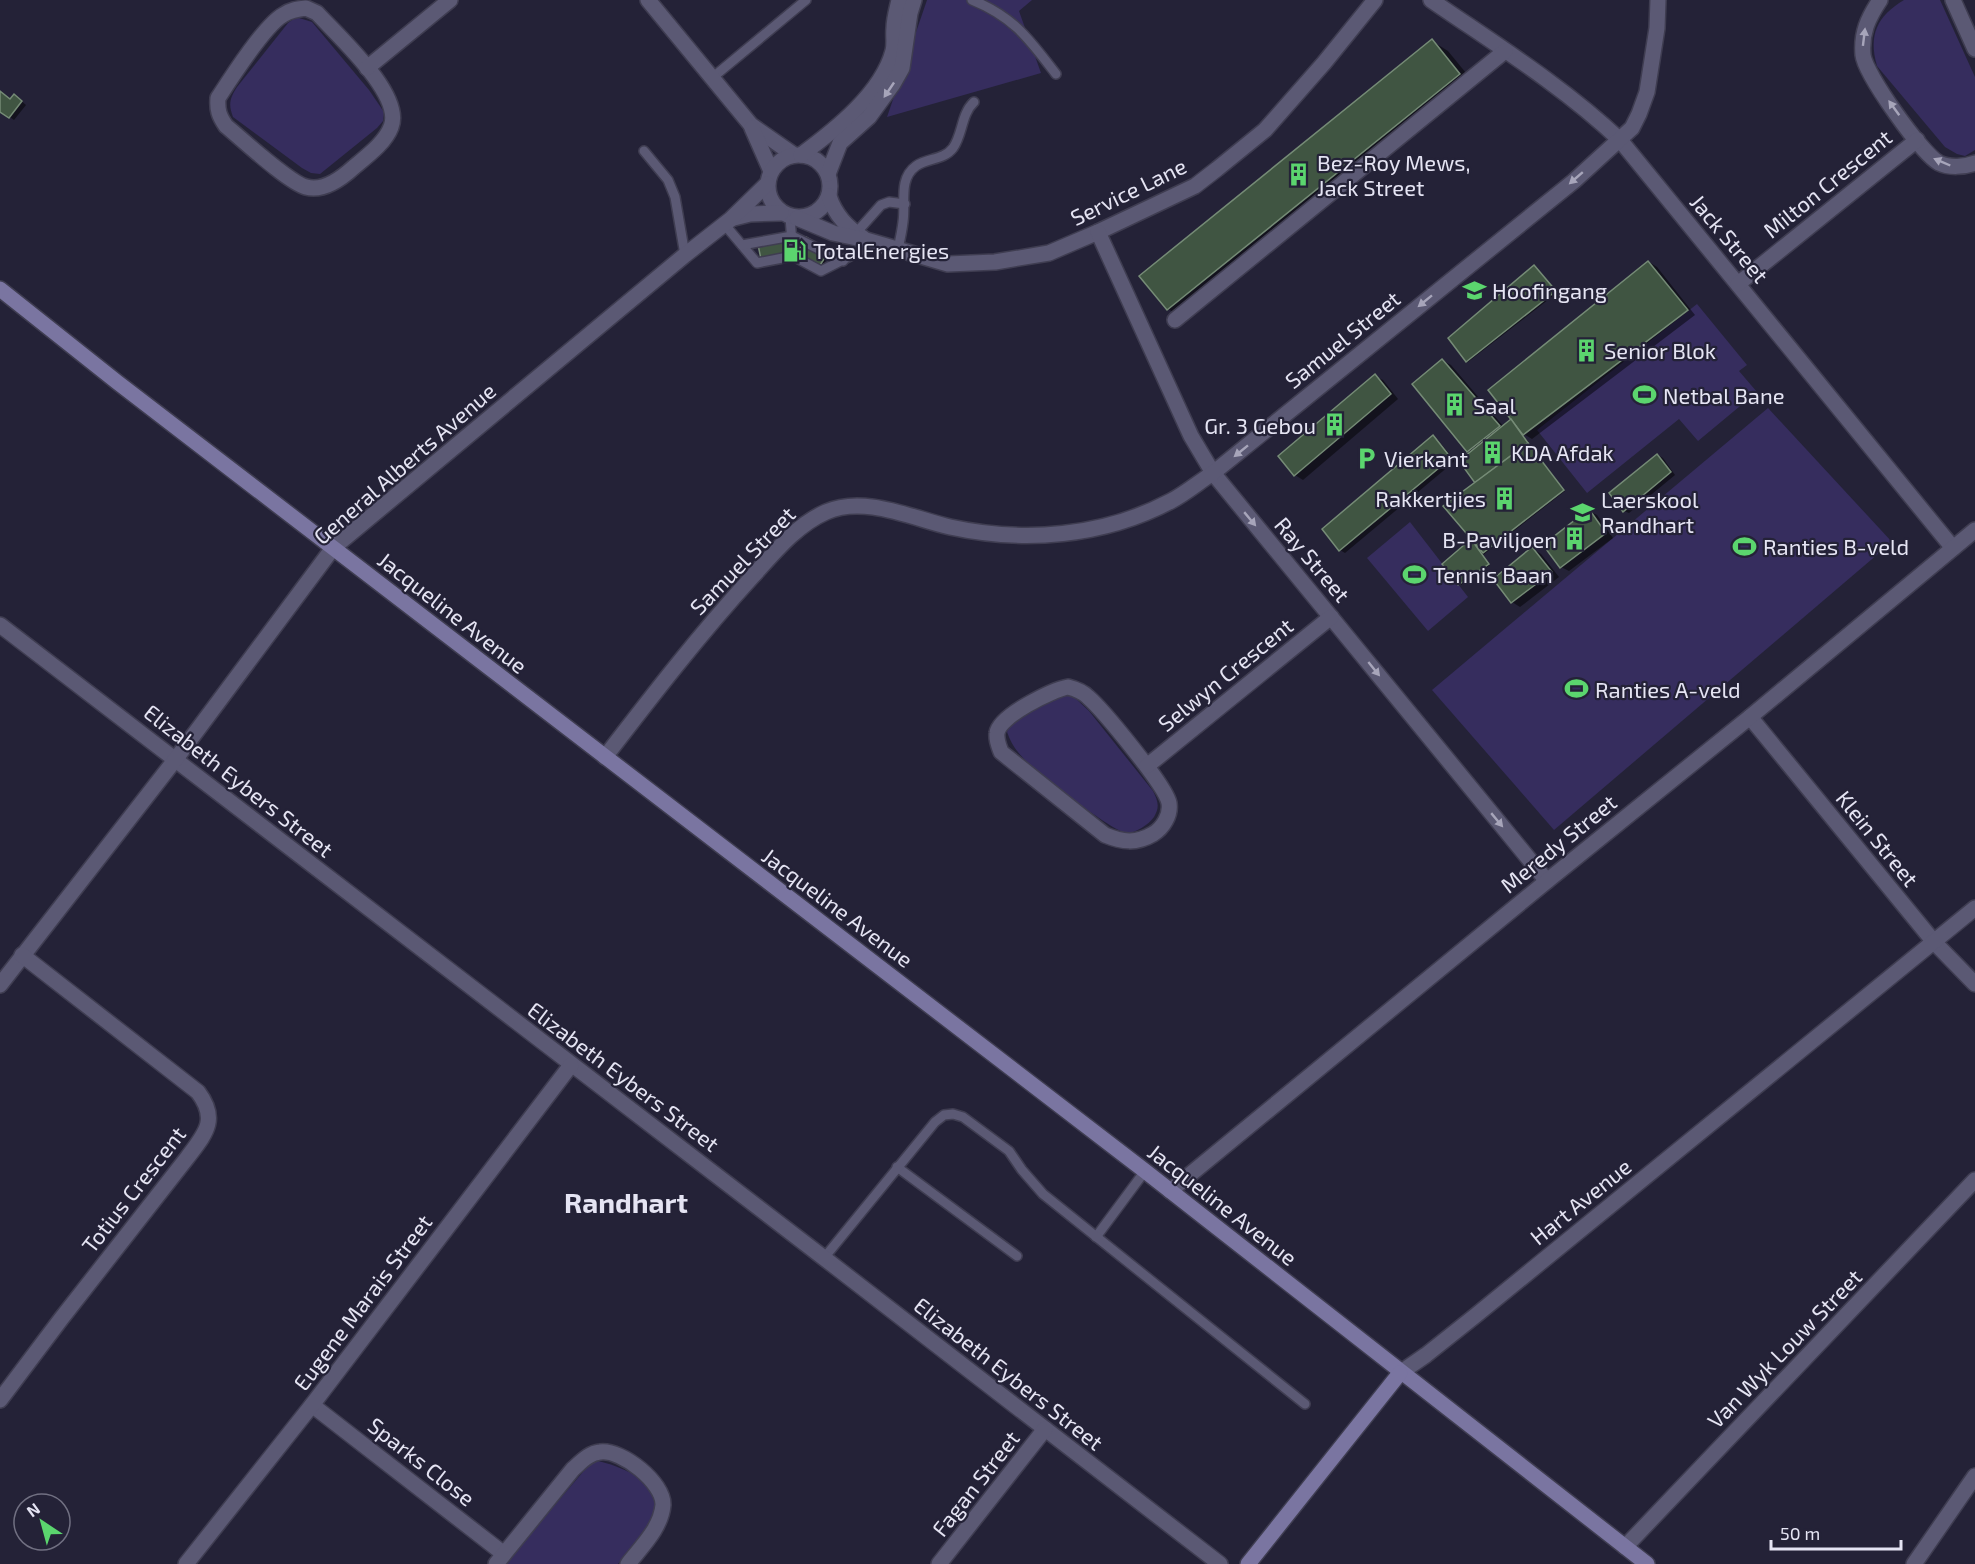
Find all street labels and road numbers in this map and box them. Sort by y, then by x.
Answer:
street label: Milton Crescent [1758,123,1896,243]
street label: Service Lane [1066,152,1190,230]
street label: Jack Street [1686,189,1774,287]
street label: Samuel Street [1279,285,1405,393]
street label: General Alberts Avenue [308,377,500,549]
street label: Samuel Street [684,501,800,619]
street label: Ray Street [1270,511,1356,607]
street label: Jacqueline Avenue [373,546,533,678]
street label: Selwyn Crescent [1153,612,1297,736]
street label: Elizabeth Eybers Street [139,698,339,862]
street label: Klein Street [1832,785,1924,891]
street label: Meredy Street [1495,788,1621,898]
street label: Jacqueline Avenue [758,842,918,972]
street label: Elizabeth Eybers Street [523,996,725,1156]
street label: Totius Crescent [76,1121,190,1257]
street label: Jacqueline Avenue [1143,1138,1303,1270]
street label: Hart Avenue [1524,1152,1636,1250]
street label: Eugene Marais Street [287,1209,437,1395]
street label: Van Wyk Louw Street [1701,1263,1867,1433]
street label: Elizabeth Eybers Street [909,1291,1109,1455]
street label: Sparks Close [364,1411,480,1511]
street label: Fagan Street [926,1425,1024,1541]

